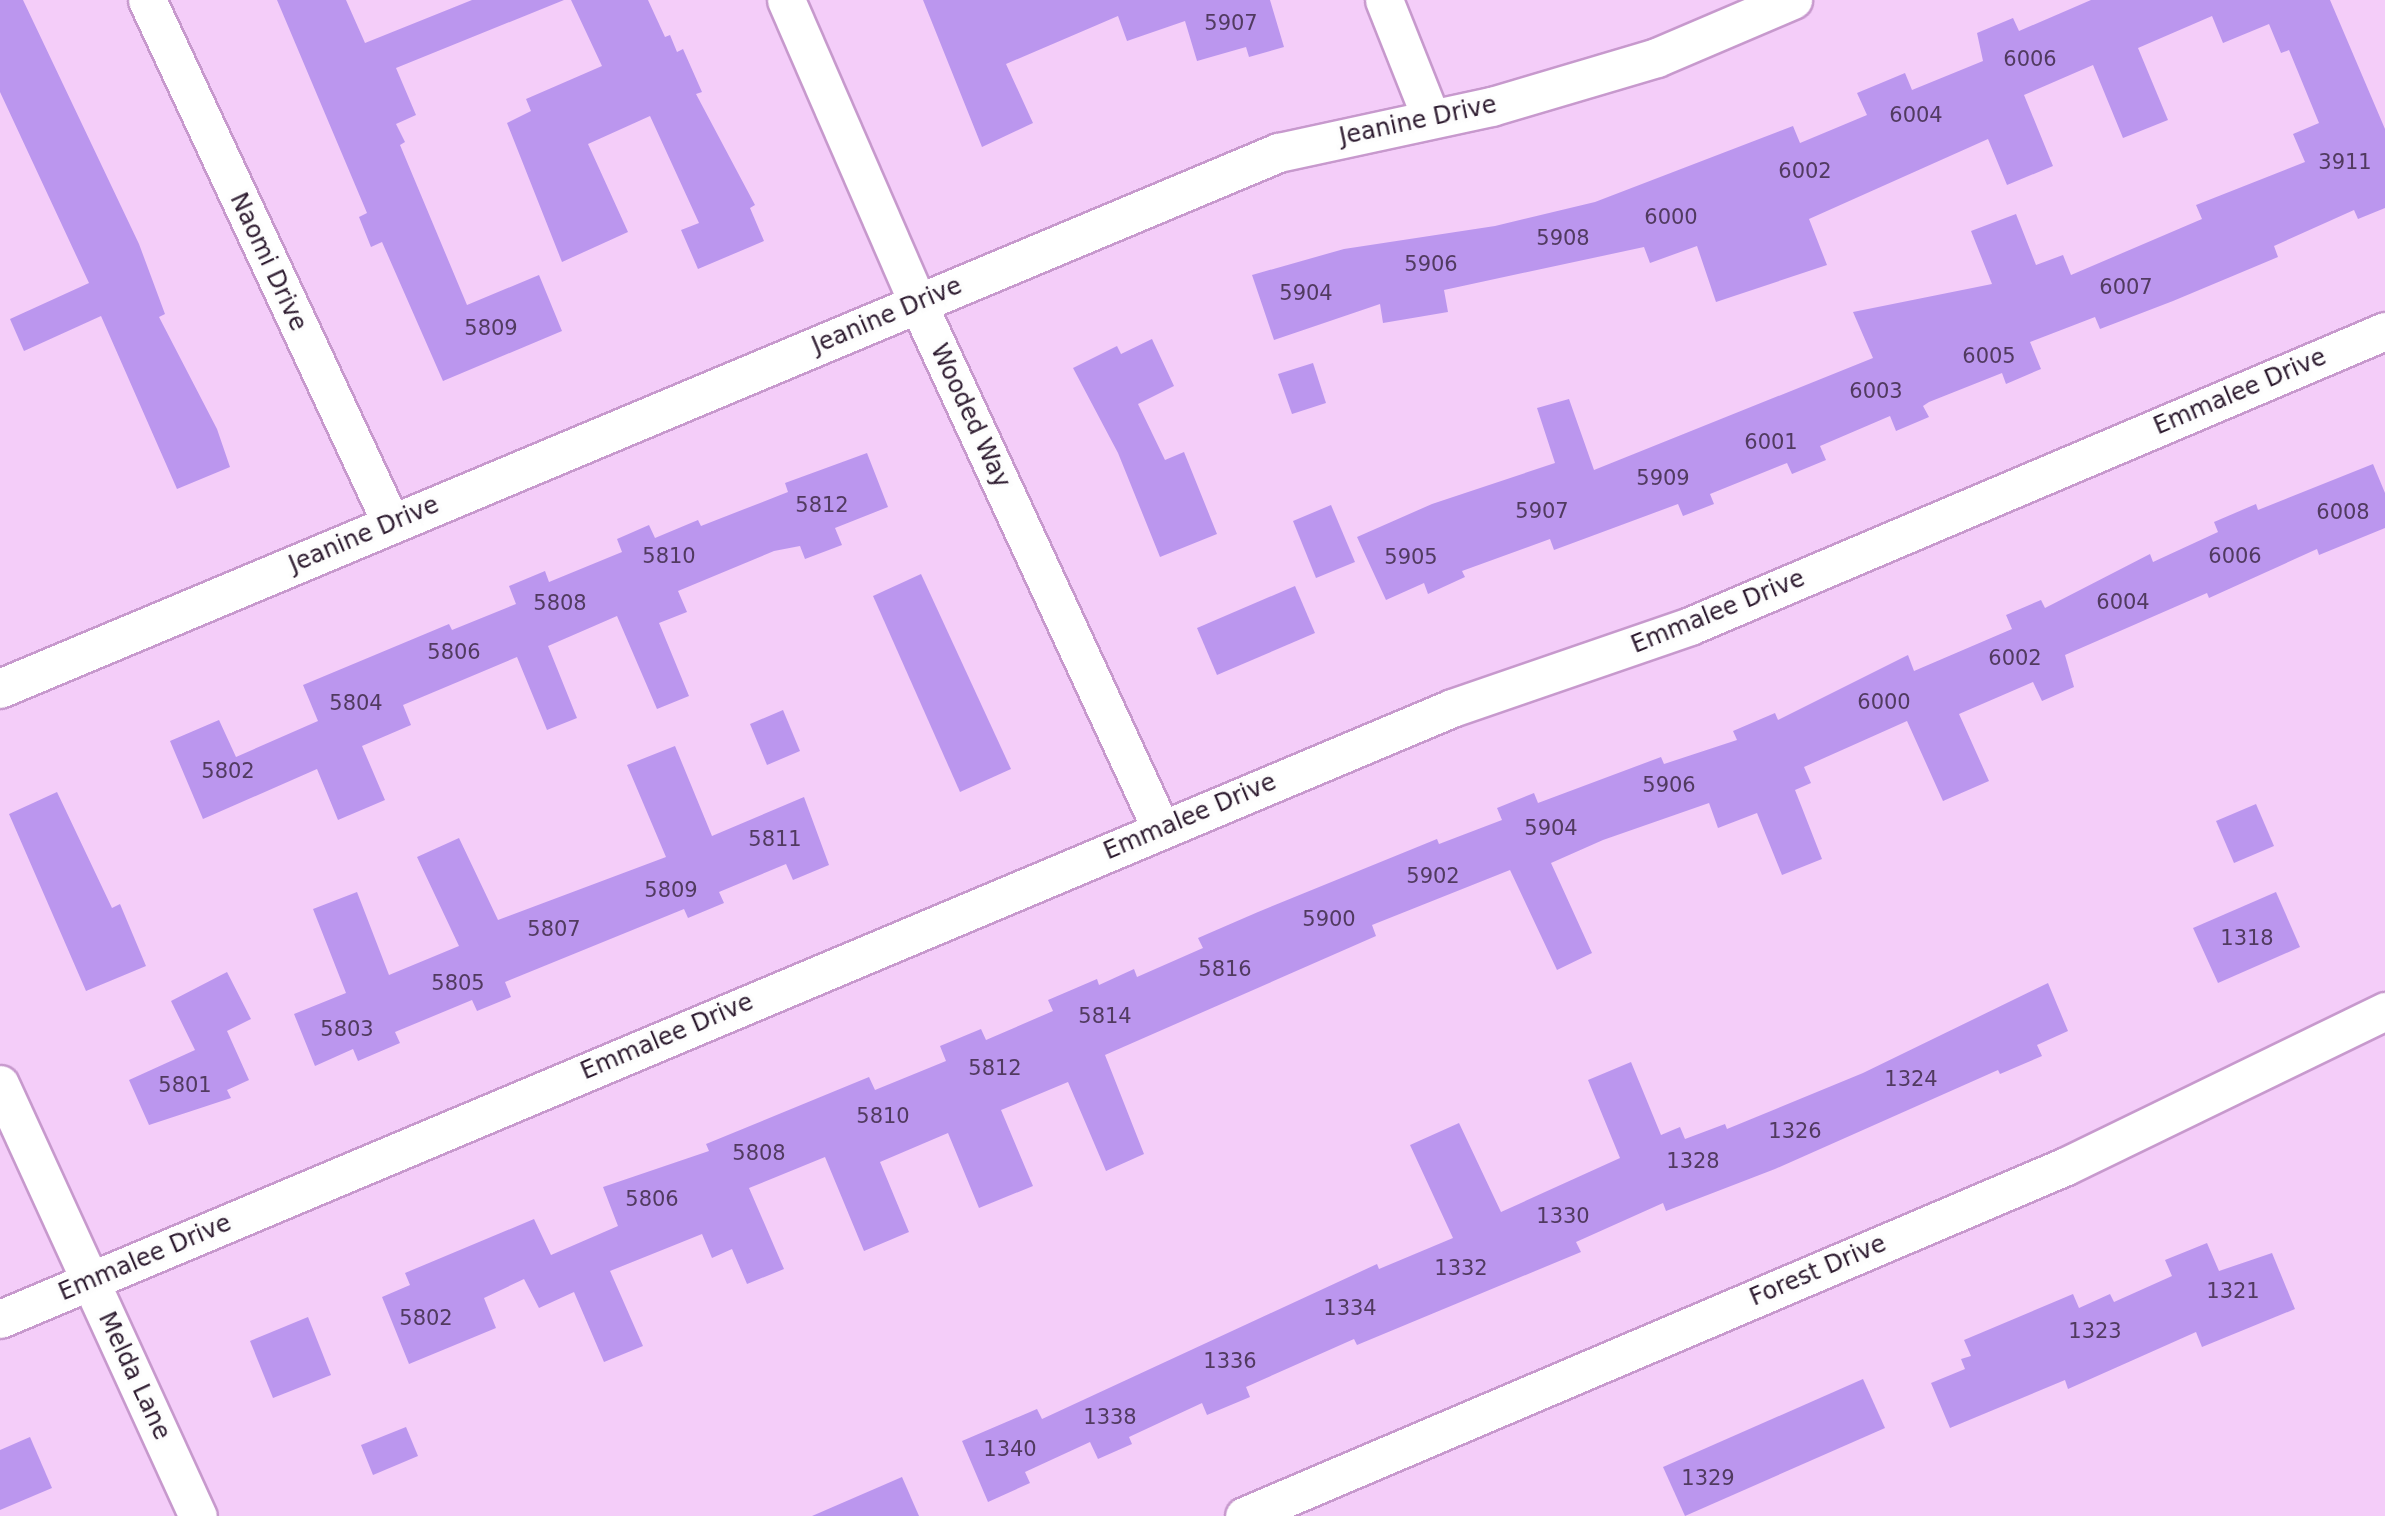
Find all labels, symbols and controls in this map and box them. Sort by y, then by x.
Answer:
house number: 5907 [1204,10,1258,36]
house number: 6006 [2003,46,2057,72]
street label: Jeanine Drive [1337,90,1499,152]
house number: 6004 [1889,102,1943,128]
house number: 3911 [2318,149,2372,175]
house number: 6002 [1778,158,1832,184]
street label: Naomi Drive [223,188,313,336]
house number: 6000 [1644,204,1698,230]
house number: 5908 [1536,225,1590,251]
house number: 5906 [1404,251,1458,277]
street label: Jeanine Drive [808,271,966,361]
house number: 6007 [2099,274,2153,300]
house number: 5904 [1279,280,1333,306]
house number: 5809 [464,315,518,341]
street label: Wooded Way [924,339,1016,493]
house number: 6005 [1962,343,2016,369]
street label: Emmalee Drive [2149,343,2331,441]
house number: 6003 [1849,378,1903,404]
house number: 6001 [1744,429,1798,455]
house number: 5909 [1636,465,1690,491]
street label: Jeanine Drive [285,490,443,580]
house number: 5812 [795,492,849,518]
house number: 5907 [1515,498,1569,524]
house number: 6008 [2316,499,2370,525]
house number: 5810 [642,543,696,569]
house number: 6006 [2208,543,2262,569]
house number: 5905 [1384,544,1438,570]
street label: Emmalee Drive [1627,564,1809,660]
house number: 6004 [2096,589,2150,615]
house number: 5808 [533,590,587,616]
house number: 5806 [427,639,481,665]
house number: 6002 [1988,645,2042,671]
house number: 6000 [1857,689,1911,715]
house number: 5804 [329,690,383,716]
house number: 5802 [201,758,255,784]
street label: Emmalee Drive [1099,768,1281,866]
house number: 5906 [1642,772,1696,798]
house number: 5904 [1524,815,1578,841]
house number: 5811 [748,826,802,852]
house number: 5902 [1406,863,1460,889]
house number: 5809 [644,877,698,903]
house number: 5900 [1302,906,1356,932]
house number: 5807 [527,916,581,942]
house number: 1318 [2220,925,2274,951]
house number: 5816 [1198,956,1252,982]
house number: 5805 [431,970,485,996]
street label: Emmalee Drive [576,988,758,1086]
house number: 5814 [1078,1003,1132,1029]
house number: 5803 [320,1016,374,1042]
house number: 5812 [968,1055,1022,1081]
house number: 1324 [1884,1066,1938,1092]
house number: 5801 [158,1072,212,1098]
house number: 5810 [856,1103,910,1129]
house number: 1326 [1768,1118,1822,1144]
house number: 5808 [732,1140,786,1166]
house number: 1328 [1666,1148,1720,1174]
house number: 5806 [625,1186,679,1212]
house number: 1330 [1536,1203,1590,1229]
street label: Emmalee Drive [54,1209,236,1307]
street label: Forest Drive [1746,1229,1890,1313]
house number: 1332 [1434,1255,1488,1281]
house number: 1321 [2206,1278,2260,1304]
house number: 1334 [1323,1295,1377,1321]
house number: 5802 [399,1305,453,1331]
street label: Melda Lane [92,1307,176,1445]
house number: 1323 [2068,1318,2122,1344]
house number: 1336 [1203,1348,1257,1374]
house number: 1338 [1083,1404,1137,1430]
house number: 1340 [983,1436,1037,1462]
house number: 1329 [1681,1465,1735,1491]

